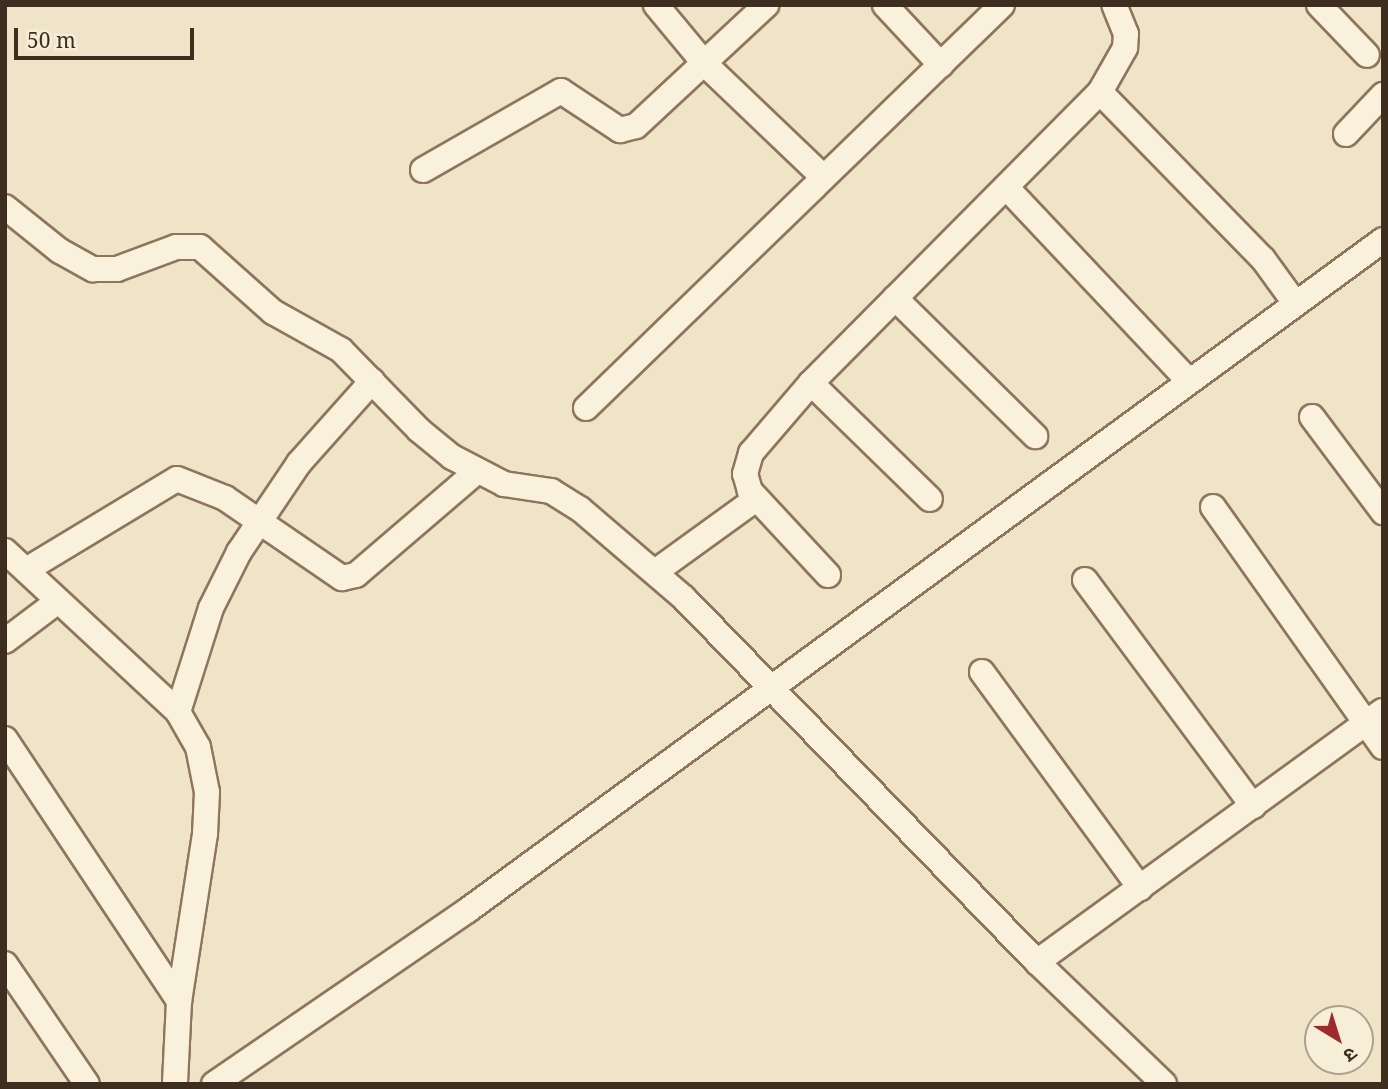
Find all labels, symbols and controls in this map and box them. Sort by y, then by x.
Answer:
scale bar [18,14,198,58]
text: 50 m [27,26,76,54]
north arrow [1304,1005,1374,1075]
text: उ [1338,1041,1363,1069]

